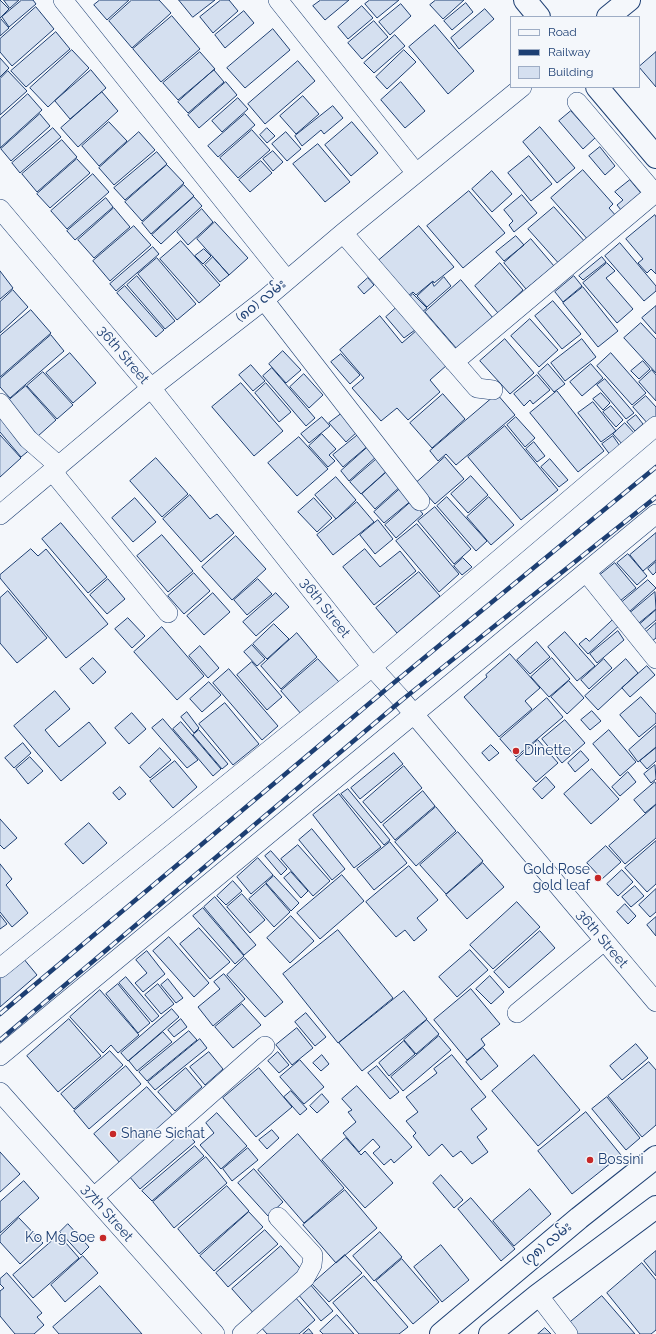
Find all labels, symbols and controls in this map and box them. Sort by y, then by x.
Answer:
legend [510,16,640,88]
text: Road [548,25,577,39]
text: Railway [548,45,590,59]
text: Building [548,65,594,79]
street label: (၈၀) လမ်း [233,276,289,326]
street label: 36th Street [94,322,152,388]
street label: 36th Street [296,575,354,641]
place label: Dinette [524,743,571,759]
marker: Dinette [511,746,521,756]
place label: Gold Rose gold leaf [523,862,590,894]
marker: Gold Rose gold leaf [593,873,603,883]
street label: 36th Street [573,906,631,972]
place label: Shane Sichat [121,1126,205,1142]
marker: Shane Sichat [108,1129,118,1139]
place label: Bossini [598,1152,643,1168]
marker: Bossini [585,1155,595,1165]
street label: 37th Street [78,1181,136,1245]
street label: (၇၈) လမ်း [519,1218,575,1270]
place label: Ko Mg Soe [25,1230,95,1246]
marker: Ko Mg Soe [98,1233,108,1243]

